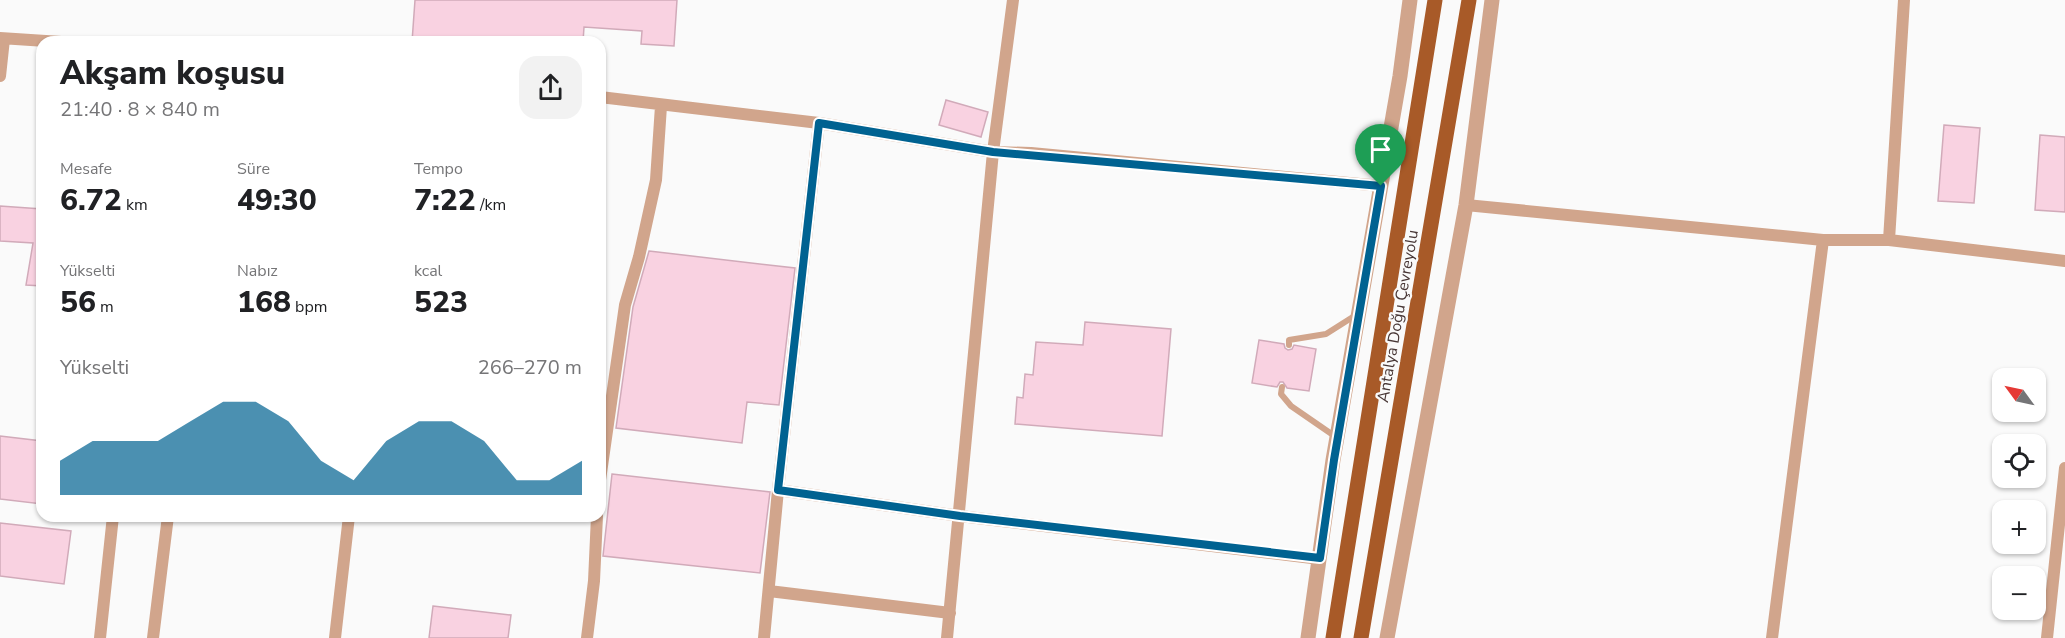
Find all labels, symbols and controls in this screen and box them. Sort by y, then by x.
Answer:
text: Akşam koşusu [60,51,285,96]
button: share [519,56,582,119]
text: 21:40 · 8 × 840 m [60,96,220,123]
pin [1355,124,1406,186]
icon: arrive [1364,133,1397,166]
text: Mesafe [60,158,112,180]
text: Süre [237,158,270,180]
text: Tempo [414,158,463,180]
text: 6.72 [60,180,122,221]
text: 49:30 [237,180,317,221]
text: 7:22 [414,180,476,221]
text: km [122,194,148,216]
text: /km [476,194,506,216]
street label: Antalya Doğu Çevreyolu [1372,228,1424,404]
text: Yükselti [60,260,115,282]
text: Nabız [237,260,278,282]
text: kcal [414,260,442,282]
text: 56 [60,282,96,323]
text: 168 [237,282,291,323]
text: 523 [414,282,468,323]
text: m [96,296,114,318]
text: bpm [291,296,327,318]
text: Yükselti [60,354,129,381]
text: 266–270 m [478,354,582,381]
north arrow [1992,368,2046,422]
map controls [1992,368,2046,620]
button: locate [1992,434,2046,488]
button: + [1992,500,2046,554]
button: − [1992,566,2046,620]

